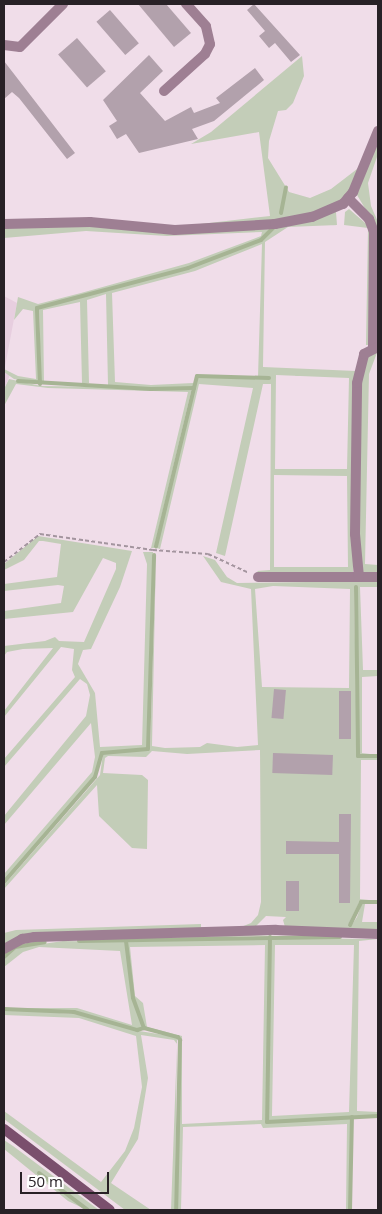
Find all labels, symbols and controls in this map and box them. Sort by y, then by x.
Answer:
scale bar [22,1162,111,1194]
text: 50 m [28,1171,63,1191]

